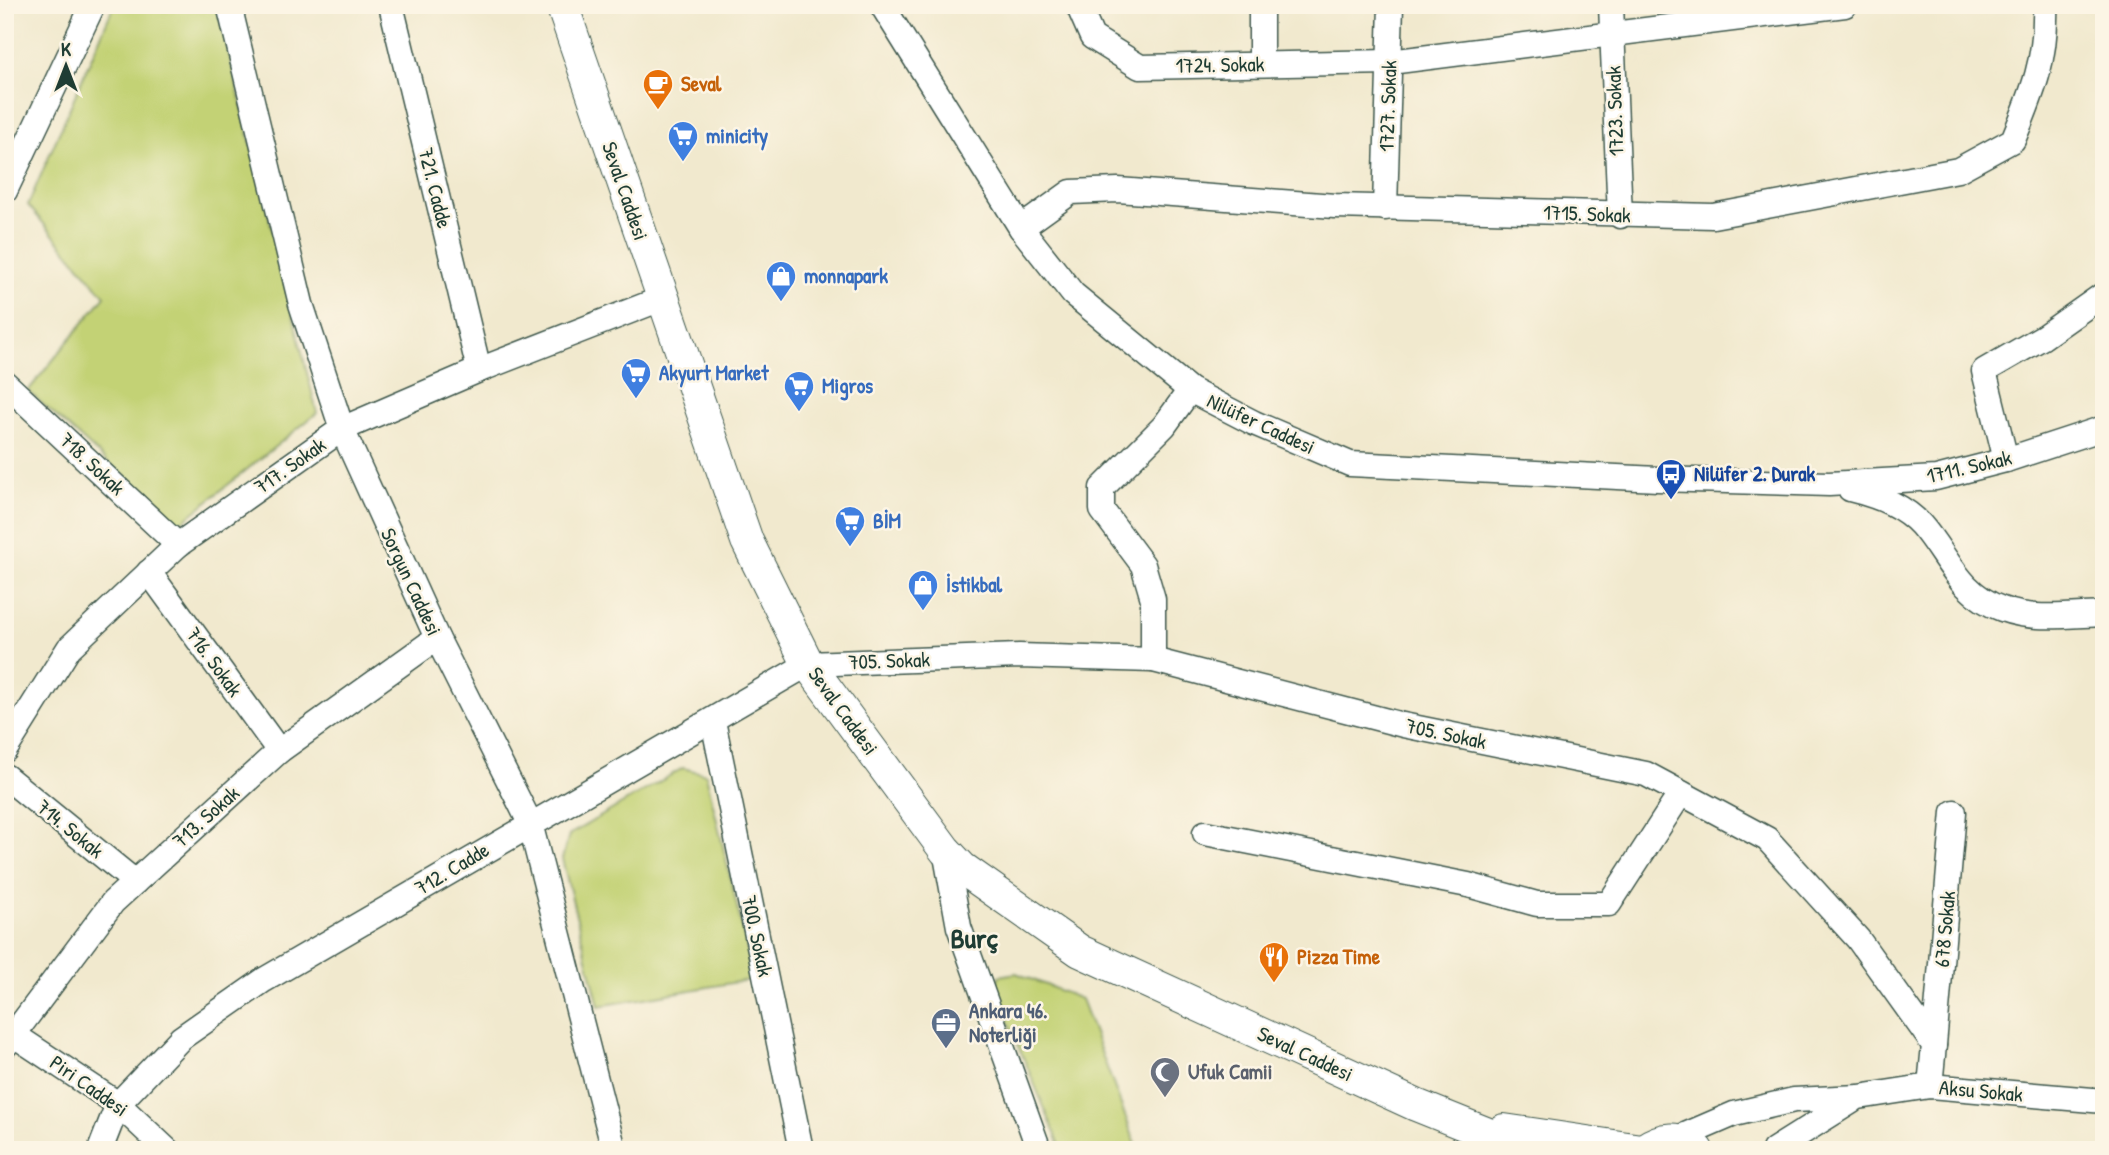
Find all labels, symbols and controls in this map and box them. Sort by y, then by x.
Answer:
north arrow [32,32,102,102]
text: K [61,36,71,62]
street label: 1724. Sokak [1175,49,1265,80]
street label: 1727. Sokak [1371,60,1404,152]
street label: 1723. Sokak [1598,65,1631,157]
cafe icon: Seval [641,67,675,111]
place label: Seval [681,69,722,98]
supermarket icon: minicity [666,119,700,163]
place label: minicity [706,121,768,151]
street label: Seval Caddesi [595,138,656,244]
street label: 721. Cadde [412,145,459,231]
street label: 1715. Sokak [1543,197,1632,230]
shop icon: monnapark [764,259,798,303]
place label: monnapark [804,261,888,291]
supermarket icon: Akyurt Market [619,356,653,400]
place label: Akyurt Market [659,358,769,388]
supermarket icon: Migros [782,369,816,413]
place label: Migros [822,371,873,401]
street label: Nilüfer Caddesi [1203,386,1320,461]
street label: 718. Sokak [53,426,132,502]
street label: 717. Sokak [248,430,332,501]
street label: 1711. Sokak [1924,443,2014,490]
bus stop icon: Nilüfer 2. Durak [1654,457,1688,501]
place label: Nilüfer 2. Durak [1694,459,1816,488]
supermarket icon: BİM [833,504,867,548]
place label: BİM [873,506,901,535]
street label: Sorgun Caddesi [374,523,449,640]
shop icon: İstikbal [906,568,940,612]
place label: İstikbal [946,570,1003,599]
street label: 716. Sokak [179,621,250,703]
street label: 705. Sokak [848,645,931,676]
street label: Seval Caddesi [802,661,885,761]
street label: 705. Sokak [1403,711,1489,756]
street label: 713. Sokak [166,779,245,854]
street label: 714. Sokak [30,792,110,865]
street label: 712. Cadde [409,835,494,902]
street label: 678 Sokak [1927,889,1962,968]
street label: 700. Sokak [735,893,780,979]
district label: Burç [950,919,999,957]
restaurant icon: Pizza Time [1257,940,1291,984]
place label: Pizza Time [1297,942,1381,971]
place label: Ankara 46. Noterliği [969,996,1048,1050]
office icon: Ankara 46. Noterliği [929,1006,963,1050]
street label: Seval Caddesi [1253,1019,1358,1088]
street label: Piri Caddesi [44,1048,134,1123]
mosque icon: Ufuk Camii [1148,1055,1182,1099]
place label: Ufuk Camii [1188,1057,1272,1086]
street label: Aksu Sokak [1938,1072,2024,1109]

